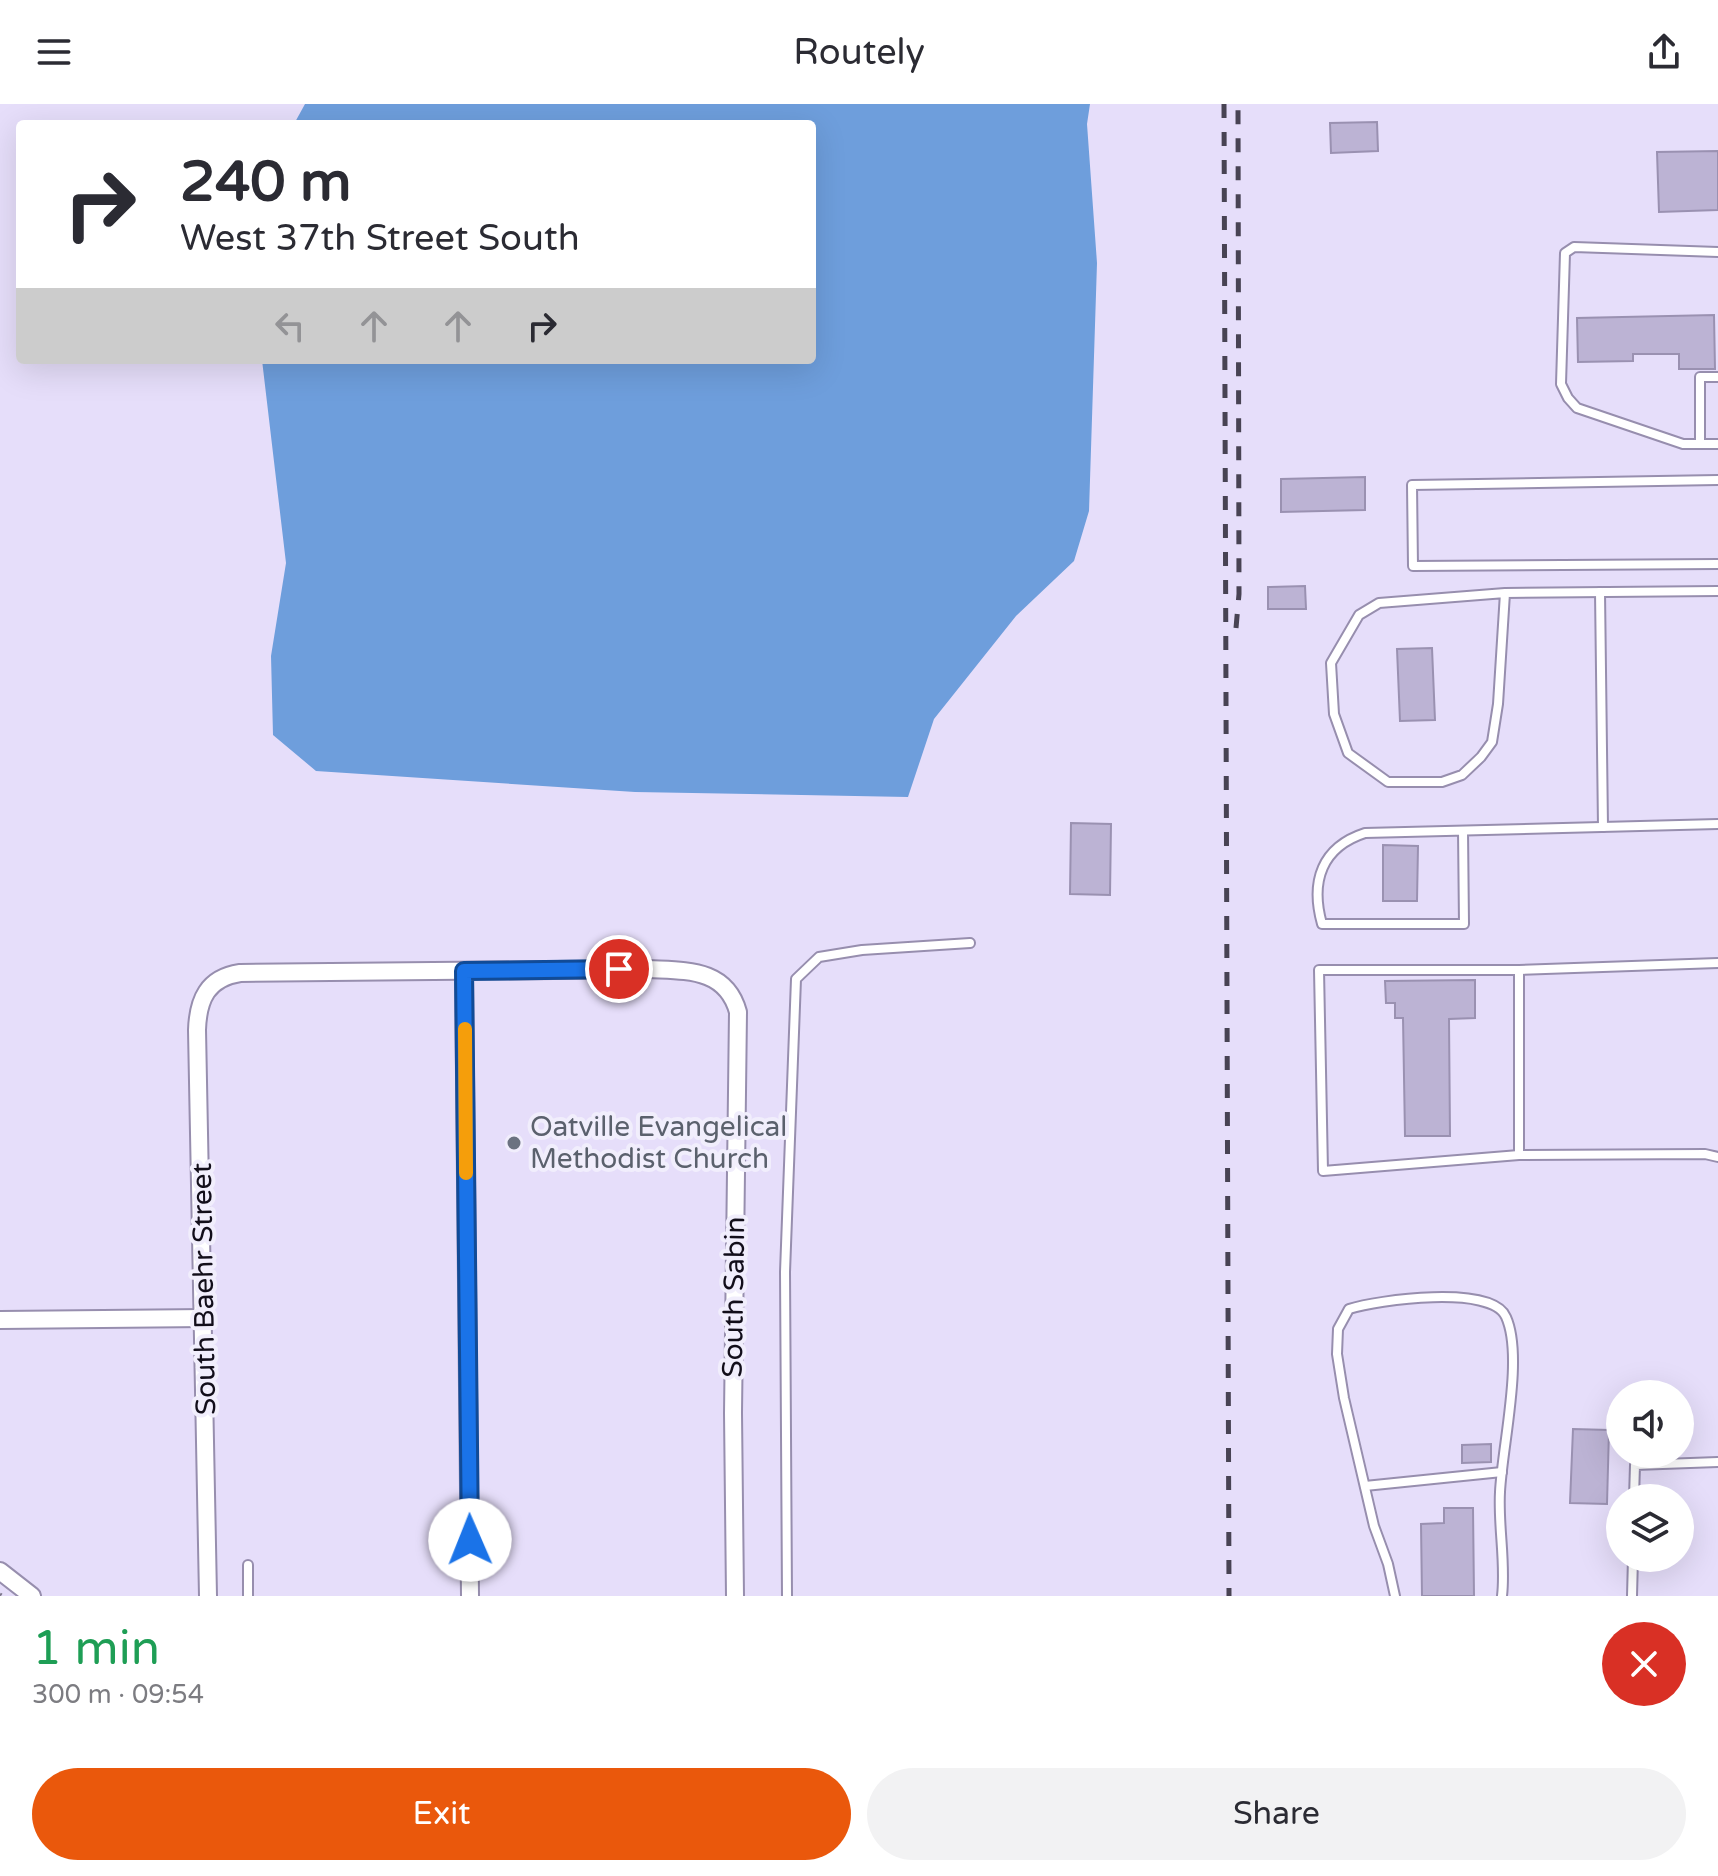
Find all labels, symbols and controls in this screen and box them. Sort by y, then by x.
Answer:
icon: menu [32,30,76,74]
icon: share [1642,30,1686,74]
text: Routely [793,31,925,74]
text: 240 m [180,149,351,216]
icon: right [48,152,152,256]
text: West 37th Street South [180,217,580,260]
icon: left [268,304,312,348]
icon: ahead [352,304,396,348]
icon: ahead [436,304,480,348]
icon: right [520,304,564,348]
pin [585,935,653,1003]
icon: arrive [597,947,641,991]
place label: Oatville Evangelical Methodist Church [530,1110,787,1176]
marker: Oatville Evangelical Methodist Church [505,1134,523,1152]
street label: South Baehr Street [185,1162,223,1415]
street label: South Sabin [716,1216,752,1378]
map controls [1606,1380,1694,1572]
button: sound [1606,1380,1694,1468]
button: layers [1606,1484,1694,1572]
position arrow [428,1498,512,1582]
text: 1 min [32,1620,160,1678]
button: close [1602,1622,1686,1706]
text: 300 m · 09:54 [32,1679,204,1710]
button: Exit [32,1768,851,1860]
button: Share [867,1768,1686,1860]

